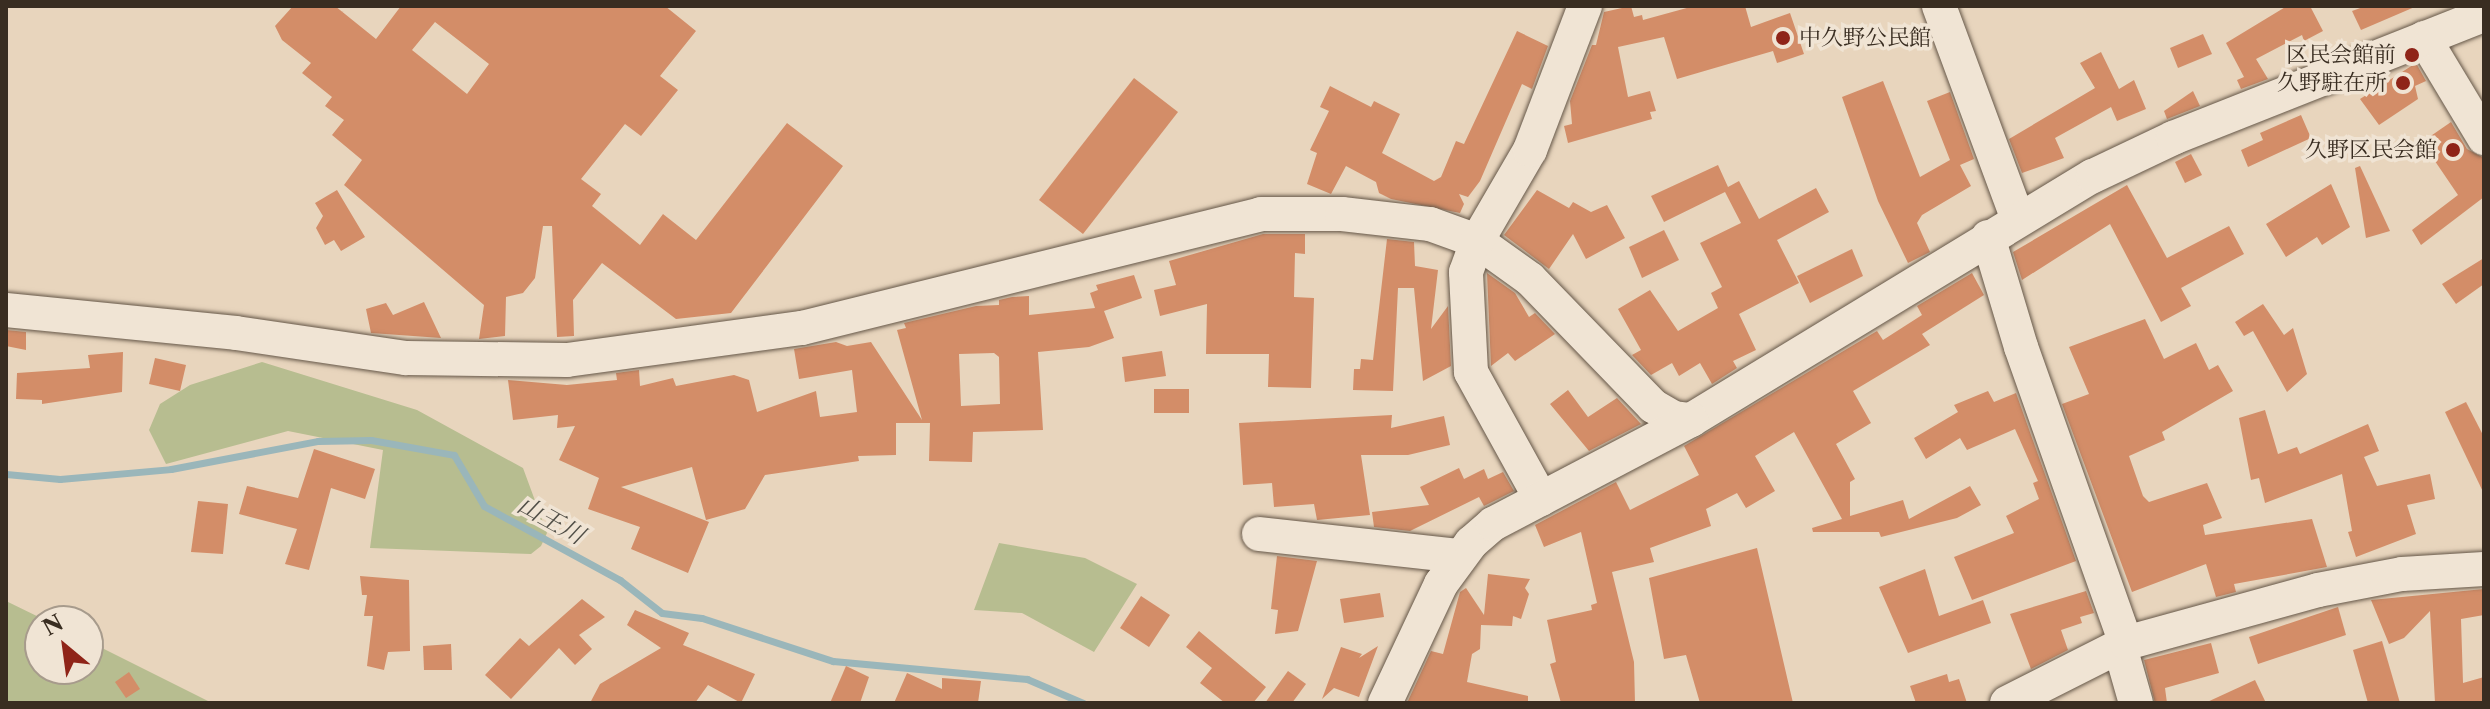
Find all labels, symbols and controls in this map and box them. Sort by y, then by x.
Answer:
place label: 中久野公民館 [1799,25,1931,51]
marker: 中久野公民館 [1774,29,1792,47]
place label: 区民会館前 [2286,42,2396,68]
marker: 区民会館前 [2403,46,2421,64]
place label: 久野駐在所 [2277,70,2387,96]
marker: 久野駐在所 [2394,74,2412,92]
place label: 久野区民会館 [2305,137,2437,163]
marker: 久野区民会館 [2444,141,2462,159]
water label: 山王川 [513,490,589,550]
north arrow [24,605,104,685]
text: N [38,609,68,642]

